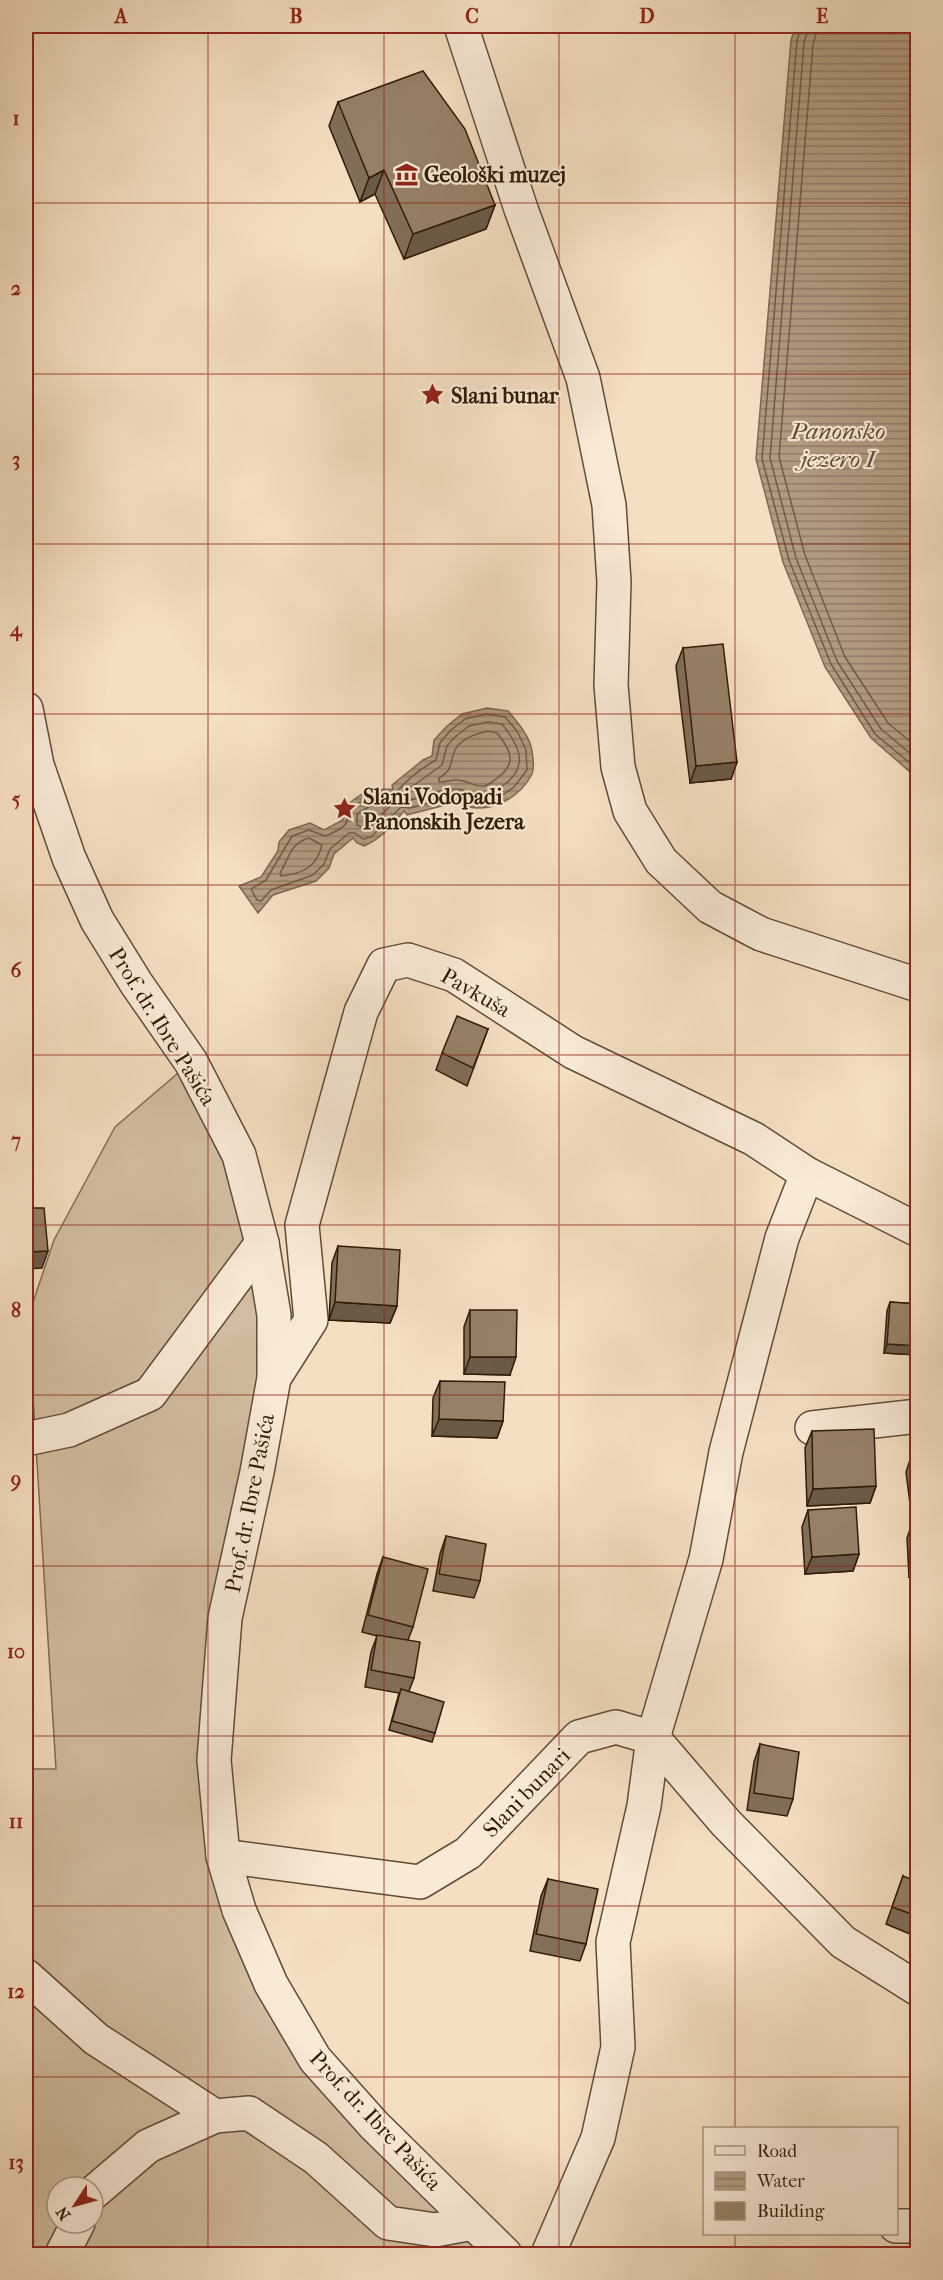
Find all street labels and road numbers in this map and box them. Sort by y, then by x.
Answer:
street label: Prof. dr. Ibre Pašića [103,943,222,1111]
street label: Pavkuša [436,963,515,1023]
street label: Prof. dr. Ibre Pašića [220,1411,280,1595]
street label: Slani bunari [478,1742,576,1843]
street label: Prof. dr. Ibre Pašića [304,2045,447,2197]

